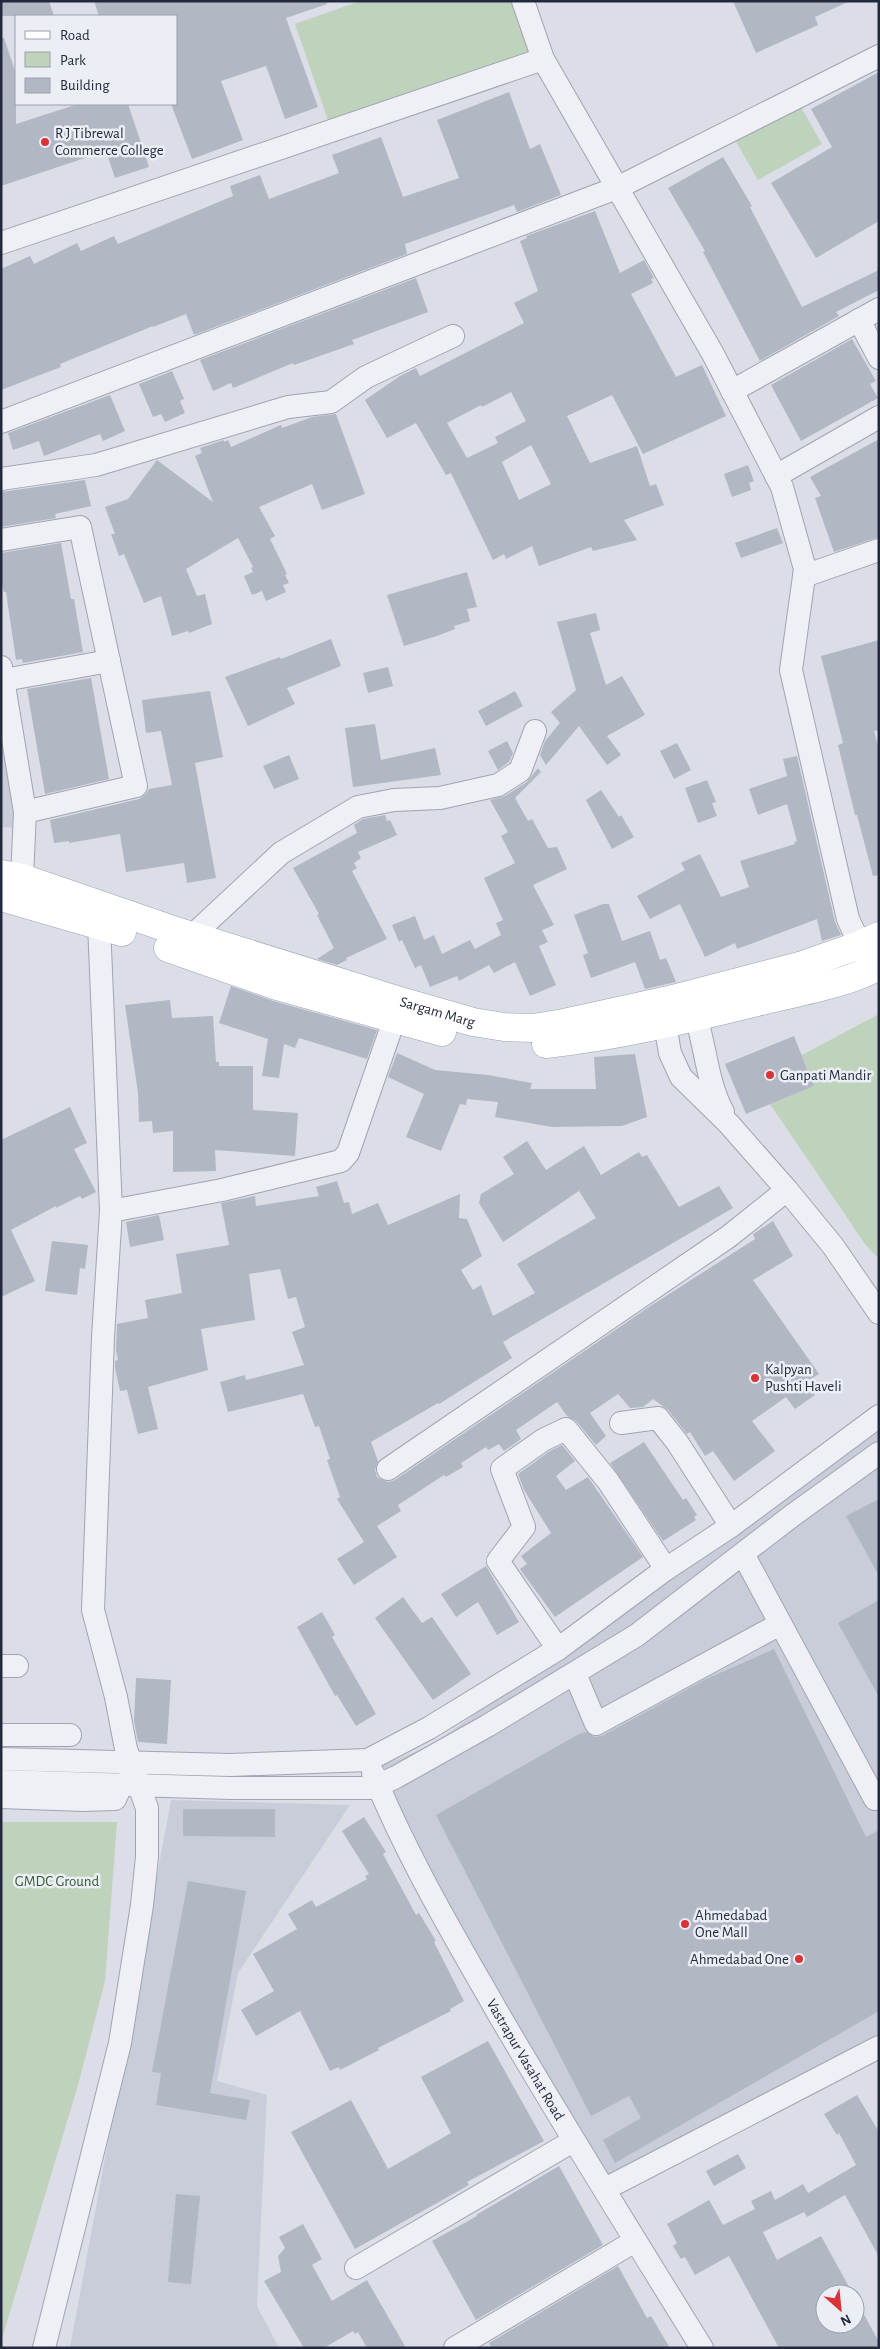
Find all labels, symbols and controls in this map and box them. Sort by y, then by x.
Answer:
legend [15,15,178,105]
text: Road [60,28,90,43]
text: Park [60,53,86,68]
text: Building [60,78,110,93]
place label: R J Tibrewal Commerce College [55,126,164,158]
marker: R J Tibrewal Commerce College [39,136,51,148]
street label: Sargam Marg [398,994,478,1030]
place label: Ganpati Mandir [780,1068,871,1083]
marker: Ganpati Mandir [764,1069,776,1081]
place label: Kalpyan Pushti Haveli [765,1362,842,1394]
marker: Kalpyan Pushti Haveli [749,1372,761,1384]
park label: GMDC Ground [15,1874,100,1889]
place label: Ahmedabad One Mall [695,1908,768,1940]
marker: Ahmedabad One Mall [679,1918,691,1930]
place label: Ahmedabad One [690,1952,789,1967]
marker: Ahmedabad One [793,1953,805,1965]
street label: Vastrapur Vasahat Road [484,1996,568,2123]
north arrow [815,2284,865,2334]
text: N [838,2311,853,2328]

